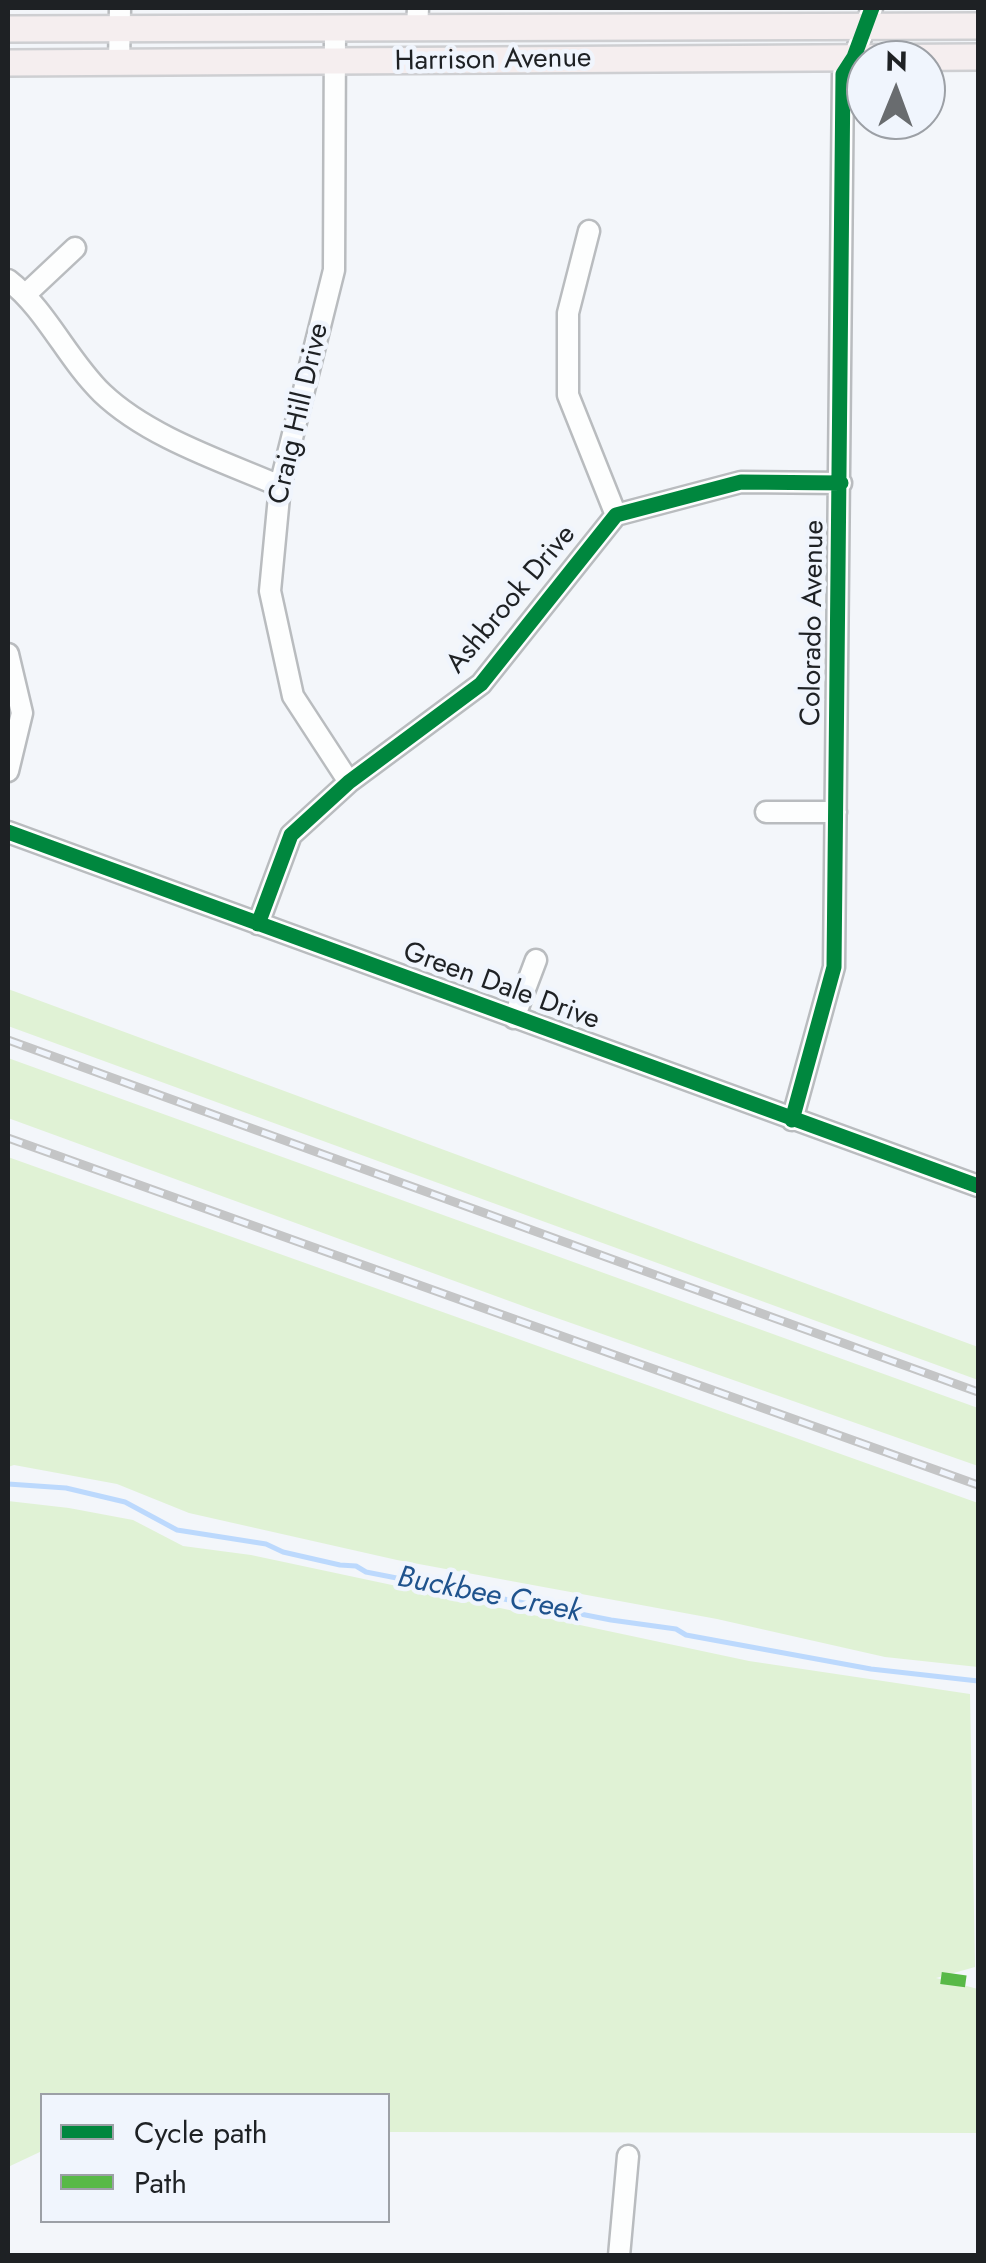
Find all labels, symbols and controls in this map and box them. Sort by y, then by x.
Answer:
north arrow [846,40,946,140]
text: N [885,41,908,82]
street label: Harrison Avenue [394,42,592,80]
street label: Craig Hill Drive [263,320,337,508]
street label: Ashbrook Drive [440,519,584,681]
street label: Colorado Avenue [795,520,833,726]
street label: Green Dale Drive [398,936,604,1038]
water label: Buckbee Creek [394,1561,584,1631]
legend [40,2093,390,2223]
text: Cycle path [134,2111,267,2154]
text: Path [134,2161,187,2204]

